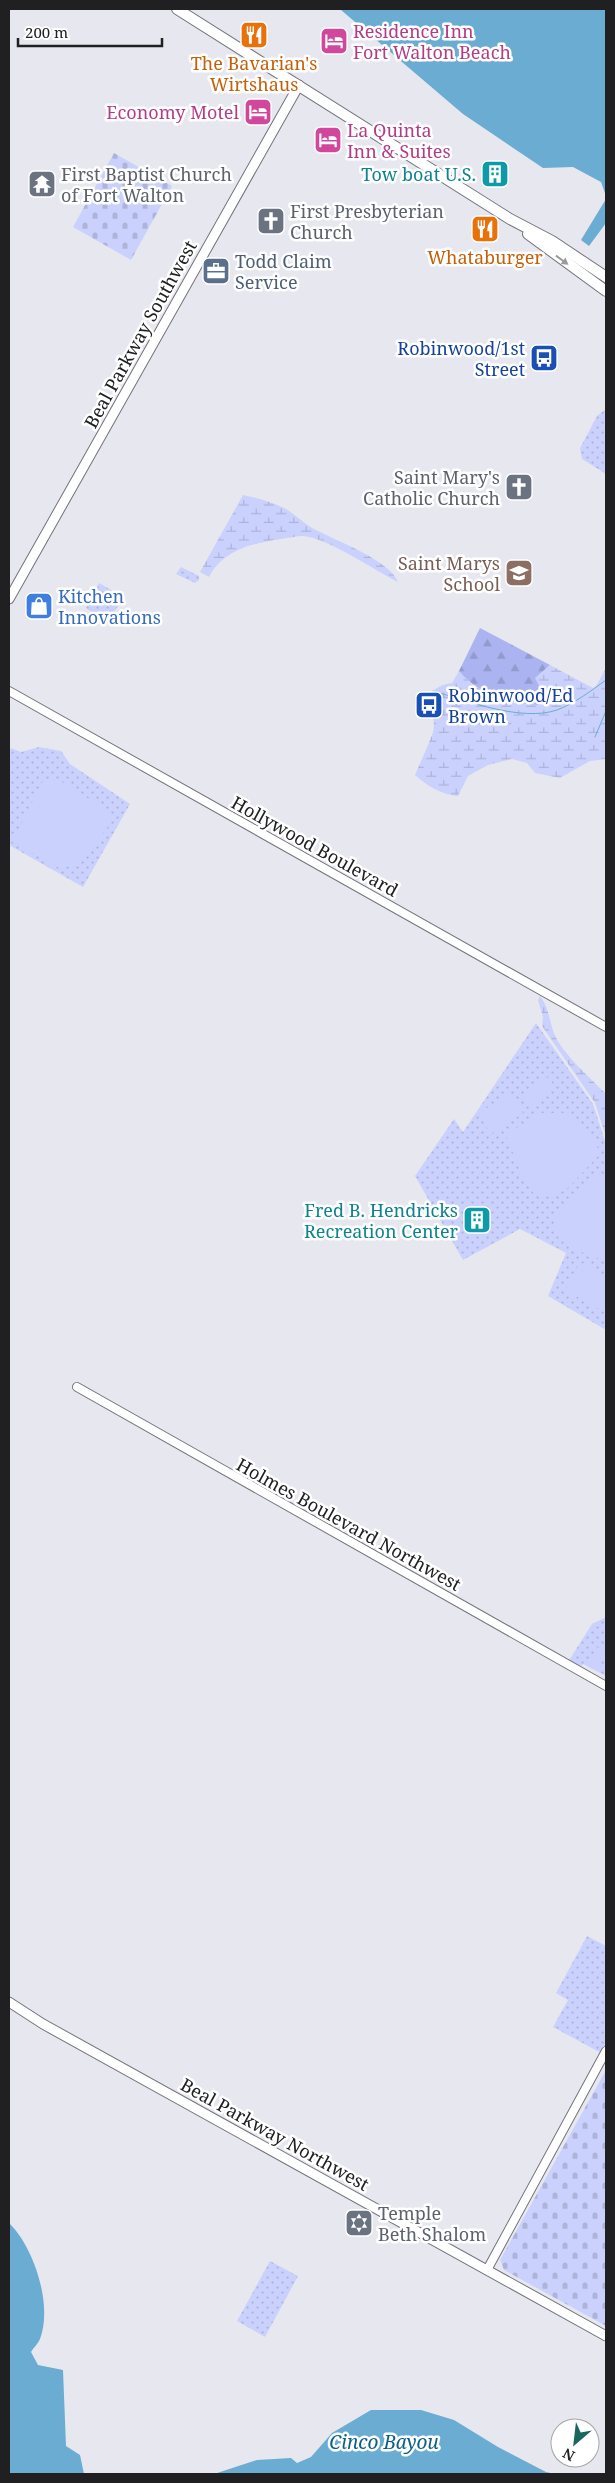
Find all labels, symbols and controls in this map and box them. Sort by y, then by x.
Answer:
scale bar [18,15,161,47]
place label: Residence Inn Fort Walton Beach [353,19,511,64]
restaurant icon: The Bavarian's Wirtshaus [239,20,269,50]
text: 200 m [25,22,68,42]
hotel icon: Residence Inn Fort Walton Beach [319,26,349,56]
place label: The Bavarian's Wirtshaus [191,51,317,96]
hotel icon: Economy Motel [243,97,273,127]
place label: Economy Motel [106,100,239,124]
place label: La Quinta Inn & Suites [347,118,451,163]
hotel icon: La Quinta Inn & Suites [313,125,343,155]
building icon: Tow boat U.S. [480,159,510,189]
place label: First Baptist Church of Fort Walton [61,162,232,207]
place label: Tow boat U.S. [361,162,476,186]
temple icon: First Baptist Church of Fort Walton [27,169,57,199]
place label: First Presbyterian Church [290,199,444,244]
church icon: First Presbyterian Church [256,206,286,236]
restaurant icon: Whataburger [470,214,500,244]
street label: Beal Parkway Southwest [78,236,202,432]
place label: Whataburger [427,245,543,269]
place label: Todd Claim Service [235,249,332,294]
one-way arrow [555,255,569,265]
office icon: Todd Claim Service [201,256,231,286]
place label: Robinwood/1st Street [397,336,525,381]
bus stop icon: Robinwood/1st Street [529,343,559,373]
place label: Saint Mary's Catholic Church [363,465,500,510]
church icon: Saint Mary's Catholic Church [504,472,534,502]
place label: Saint Marys School [398,551,500,596]
school or university icon: Saint Marys School [504,558,534,588]
place label: Kitchen Innovations [58,584,161,629]
shop icon: Kitchen Innovations [24,591,54,621]
place label: Robinwood/Ed Brown [448,683,573,728]
bus stop icon: Robinwood/Ed Brown [414,690,444,720]
street label: Hollywood Boulevard [227,790,403,902]
place label: Fred B. Hendricks Recreation Center [304,1198,459,1243]
building icon: Fred B. Hendricks Recreation Center [462,1205,492,1235]
street label: Holmes Boulevard Northwest [232,1452,466,1596]
street label: Beal Parkway Northwest [177,2072,373,2196]
place label: Temple Beth Shalom [378,2201,486,2246]
synagogue icon: Temple Beth Shalom [344,2208,374,2238]
north arrow [550,2418,600,2468]
water label: Cinco Bayou [329,2429,439,2455]
text: N [559,2444,578,2466]

